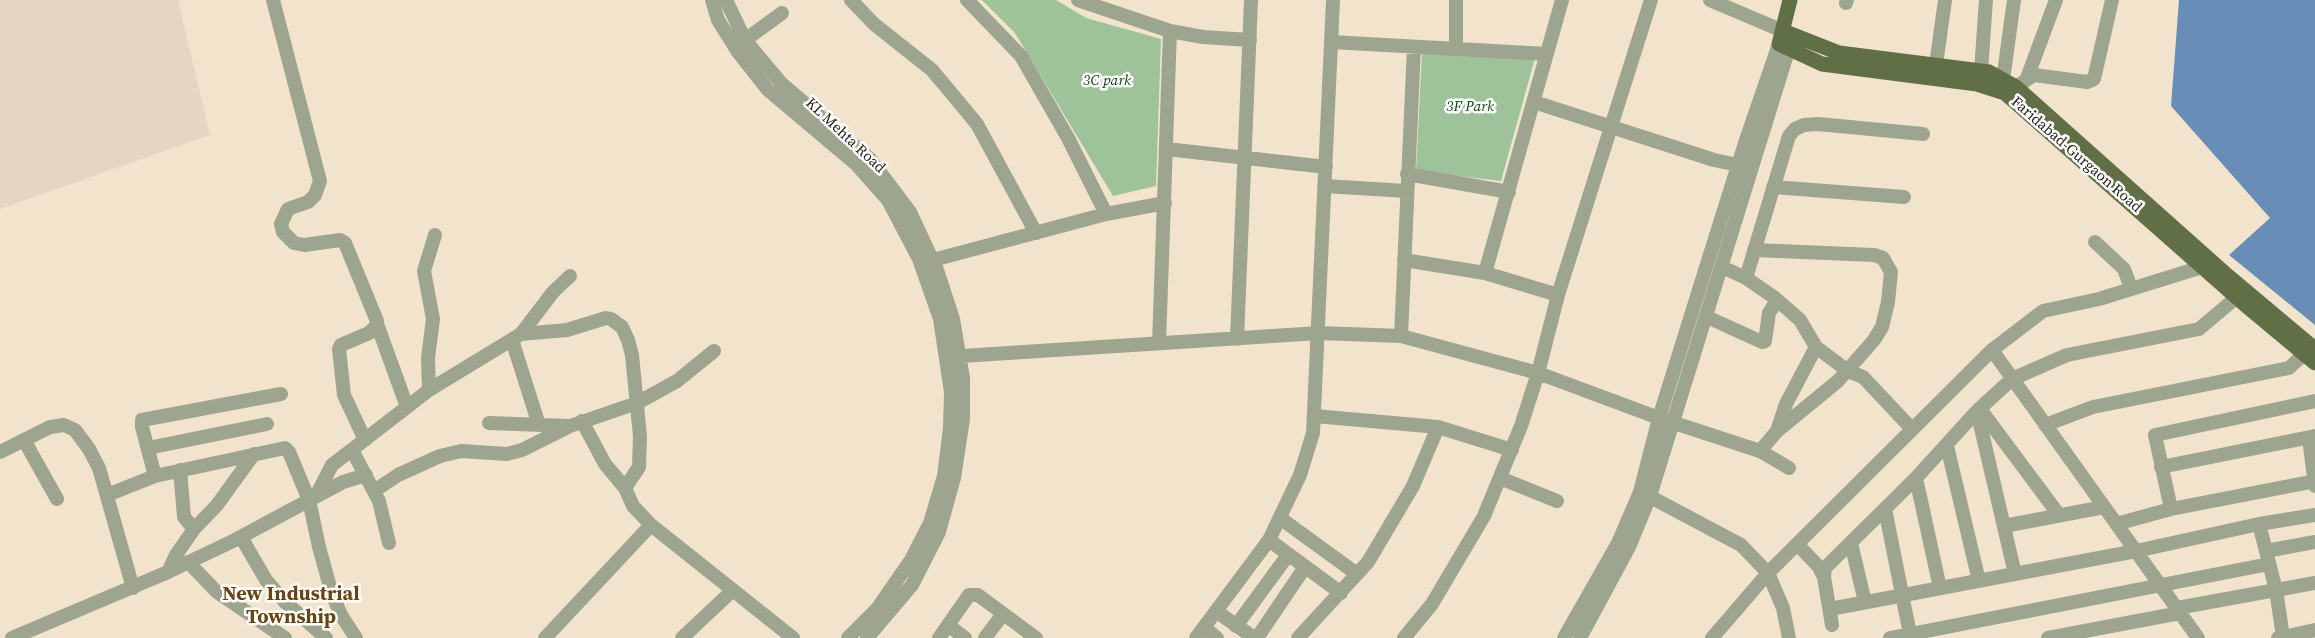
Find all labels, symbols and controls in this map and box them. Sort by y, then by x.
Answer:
park label: 3C park [1083,72,1131,90]
street label: Faridabad-Gurgaon Road [2007,93,2145,217]
street label: KL Mehta Road [802,95,888,177]
park label: 3F Park [1446,98,1494,116]
district label: New Industrial Township [222,583,360,630]

